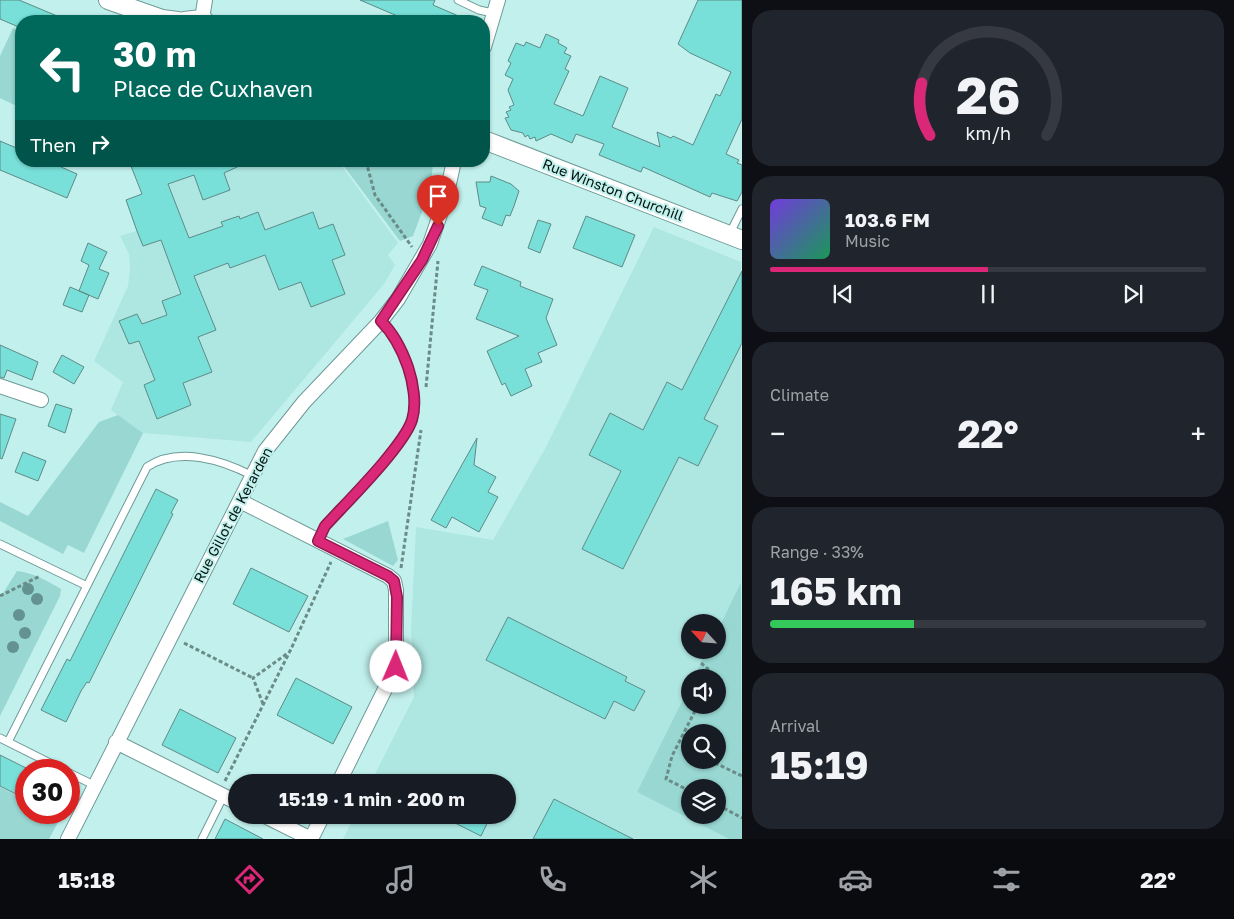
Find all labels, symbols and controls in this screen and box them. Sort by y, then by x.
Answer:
text: 30 m [113,33,196,75]
icon: left [30,35,95,100]
text: 26 [956,63,1020,125]
text: Place de Cuxhaven [113,75,313,102]
text: km/h [965,122,1011,144]
icon: right [86,130,114,158]
text: Then [30,133,76,156]
street label: Rue Winston Churchill [540,155,686,224]
pin [417,175,459,226]
icon: arrive [424,182,452,210]
text: 103.6 FM [845,208,930,231]
text: Music [845,231,890,251]
icon: previous [829,280,857,308]
icon: pause [974,280,1002,308]
icon: next [1119,280,1147,308]
text: Climate [770,385,829,405]
text: 22° [957,411,1019,456]
text: − [770,417,785,450]
text: + [1191,417,1206,450]
street label: Rue Gillot de Kerarden [190,444,275,585]
text: Range · 33% [770,542,864,562]
text: 165 km [770,568,902,613]
north arrow [681,614,726,659]
map controls [681,614,726,824]
position arrow [369,640,421,692]
button: sound [681,669,726,714]
text: Arrival [770,716,820,736]
button: search [681,724,726,769]
text: 15:19 [770,742,869,787]
speed limit sign: 30 [15,759,80,824]
button: layers [681,779,726,824]
text: 15:19 · 1 min · 200 m [279,787,465,810]
icon: directions [232,862,267,897]
icon: music [383,862,418,897]
icon: phone [535,862,570,897]
icon: climate [686,862,721,897]
icon: car [838,862,873,897]
icon: filters [989,862,1024,897]
text: 15:18 [58,866,115,893]
text: 22° [1140,866,1176,893]

